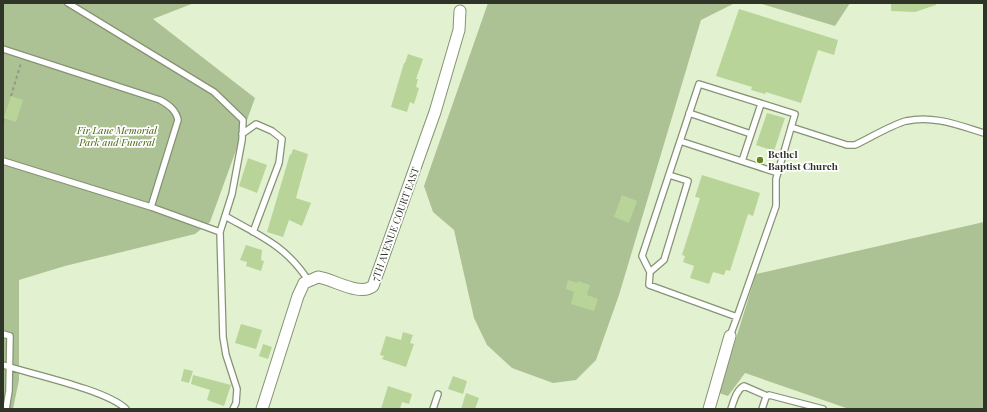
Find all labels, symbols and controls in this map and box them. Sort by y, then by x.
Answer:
park label: Fir Lane Memorial Park and Funeral [76,123,158,149]
place label: Bethel Baptist Church [768,147,838,173]
marker: Bethel Baptist Church [755,155,765,165]
street label: 7TH AVENUE COURT EAST [368,165,422,283]

